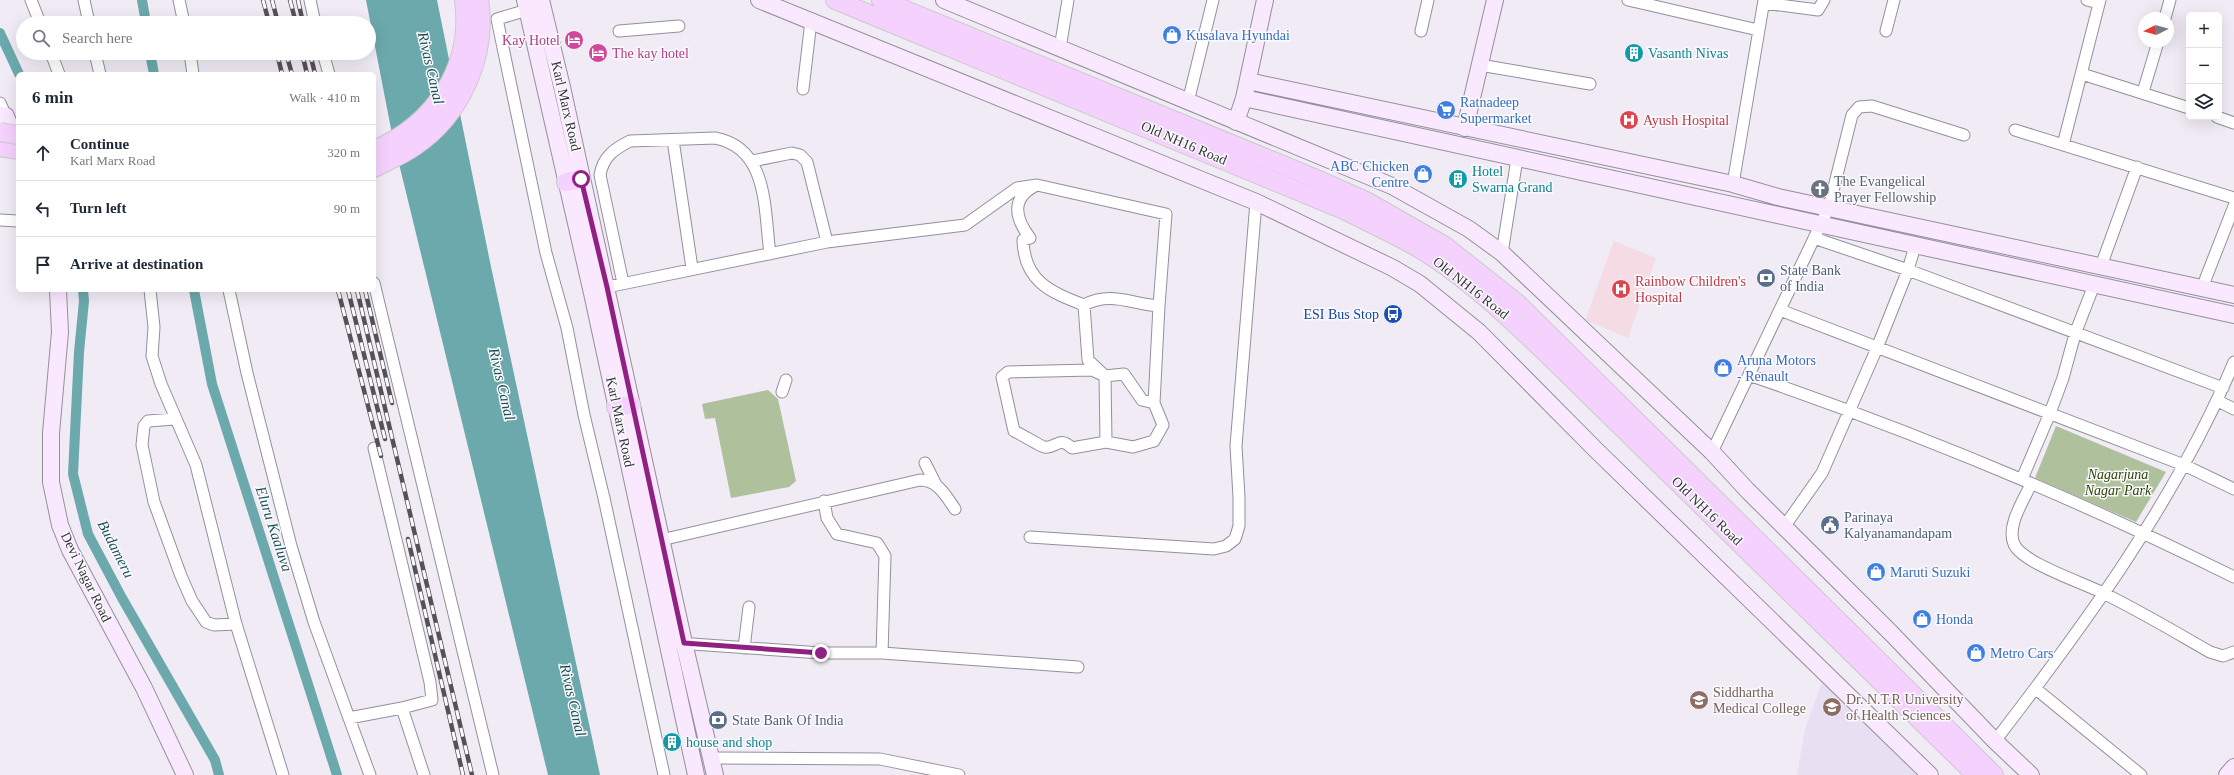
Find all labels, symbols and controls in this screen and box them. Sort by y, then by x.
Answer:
north arrow [2138,12,2174,48]
map controls [2186,12,2222,120]
button: + [2186,12,2222,48]
search box [16,16,376,60]
shop icon: Kusalava Hyundai [1161,24,1183,46]
icon: search [30,27,52,49]
place label: Kusalava Hyundai [1186,28,1290,43]
water label: Rivas Canal [415,29,447,106]
hotel icon: Kay Hotel [563,29,585,51]
text: Search here [62,30,132,46]
place label: Kay Hotel [502,33,560,48]
hotel icon: The kay hotel [587,42,609,64]
building icon: Vasanth Nivas [1623,42,1645,64]
place label: The kay hotel [612,46,689,61]
place label: Vasanth Nivas [1648,46,1729,61]
button: − [2186,48,2222,84]
street label: Karl Marx Road [548,60,584,152]
button: layers [2186,84,2222,120]
text: 6 min [32,88,73,107]
text: Walk · 410 m [289,90,360,105]
place label: Ratnadeep Supermarket [1460,95,1532,126]
supermarket icon: Ratnadeep Supermarket [1435,99,1457,121]
hospital icon: Ayush Hospital [1618,109,1640,131]
place label: Ayush Hospital [1643,113,1729,128]
street label: Old NH16 Road [1139,118,1229,168]
text: Continue [70,136,129,152]
icon: ahead [32,142,54,164]
text: 320 m [327,145,360,160]
text: Karl Marx Road [70,153,155,168]
place label: ABC Chicken Centre [1330,159,1409,190]
shop icon: ABC Chicken Centre [1412,163,1434,185]
place label: Hotel Swarna Grand [1472,164,1552,195]
building icon: Hotel Swarna Grand [1447,168,1469,190]
route start [572,170,590,188]
place label: The Evangelical Prayer Fellowship [1834,174,1936,205]
church icon: The Evangelical Prayer Fellowship [1809,178,1831,200]
icon: left [32,198,54,220]
text: Turn left [70,200,127,216]
text: 90 m [334,201,360,216]
icon: arrive [32,254,54,276]
street label: Old NH16 Road [1430,254,1512,322]
text: Arrive at destination [70,256,203,272]
place label: State Bank of India [1780,263,1841,294]
bank icon: State Bank of India [1755,267,1777,289]
place label: Rainbow Children's Hospital [1635,274,1746,305]
hospital icon: Rainbow Children's Hospital [1610,278,1632,300]
bus stop icon: ESI Bus Stop [1382,303,1404,325]
place label: ESI Bus Stop [1304,307,1379,322]
water label: Rivas Canal [486,345,518,422]
place label: Aruna Motors - Renault [1737,353,1816,384]
shop icon: Aruna Motors - Renault [1712,357,1734,379]
street label: Karl Marx Road [603,376,637,468]
park label: Nagarjuna Nagar Park [2084,467,2152,498]
street label: Old NH16 Road [1669,474,1745,548]
water label: Eluru Kaaluva [252,483,295,574]
place label: Parinaya Kalyanamandapam [1844,510,1952,541]
public building icon: Parinaya Kalyanamandapam [1819,514,1841,536]
water label: Budameru [95,518,137,580]
street label: Devi Nagar Road [58,530,114,624]
shop icon: Maruti Suzuki [1865,561,1887,583]
place label: Maruti Suzuki [1890,565,1971,580]
shop icon: Honda [1911,608,1933,630]
place label: Honda [1936,612,1974,627]
shop icon: Metro Cars [1965,642,1987,664]
route end [812,644,830,662]
place label: Metro Cars [1990,646,2053,661]
water label: Rivas Canal [557,661,589,738]
place label: Siddhartha Medical College [1713,685,1806,716]
school or university icon: Siddhartha Medical College [1688,689,1710,711]
place label: Dr. N.T.R University of Health Sciences [1846,692,1964,723]
school or university icon: Dr. N.T.R University of Health Sciences [1821,696,1843,718]
bank icon: State Bank Of India [707,709,729,731]
place label: State Bank Of India [732,713,844,728]
building icon: house and shop [661,731,683,753]
place label: house and shop [686,735,772,750]

